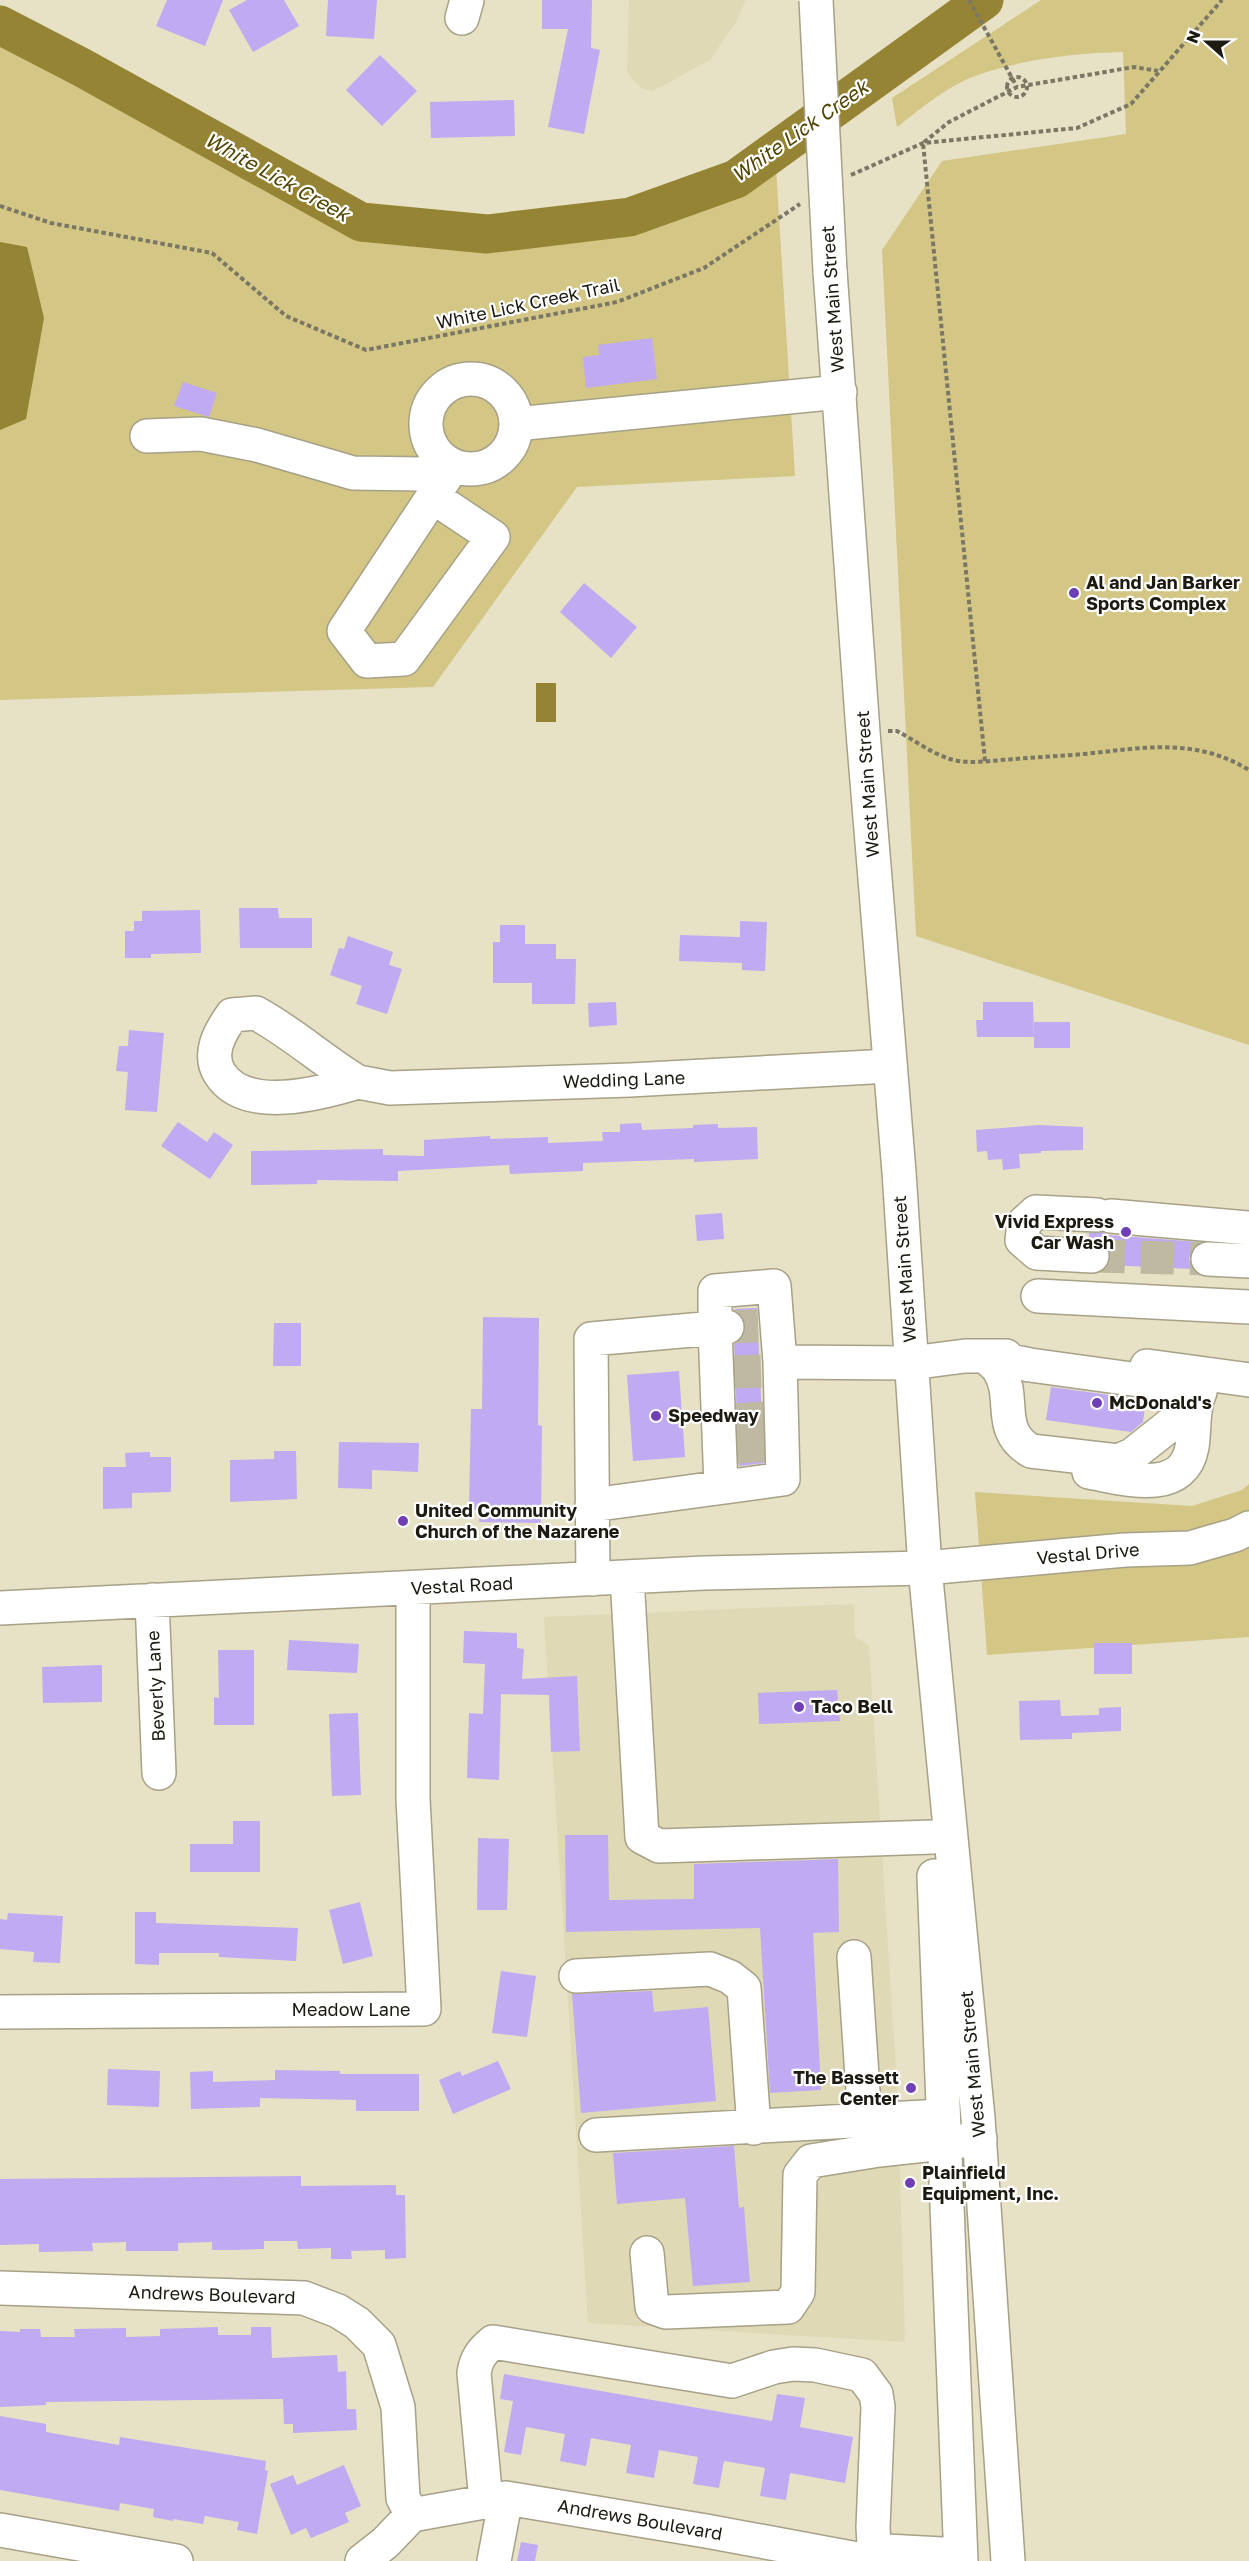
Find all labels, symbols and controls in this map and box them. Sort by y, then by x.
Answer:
north arrow [1177,12,1237,72]
text: N [1181,27,1205,46]
water label: White Lick Creek [727,73,875,186]
water label: White Lick Creek [201,127,356,227]
street label: West Main Street [816,225,848,373]
street label: White Lick Creek Trail [434,273,622,333]
place label: Al and Jan Barker Sports Complex [1086,571,1240,614]
marker: Al and Jan Barker Sports Complex [1067,586,1081,600]
street label: West Main Street [851,710,883,858]
street label: Wedding Lane [562,1066,686,1092]
street label: West Main Street [888,1195,920,1343]
place label: Vivid Express Car Wash [995,1210,1114,1253]
marker: Vivid Express Car Wash [1119,1225,1133,1239]
place label: McDonald's [1109,1391,1212,1413]
marker: McDonald's [1090,1396,1104,1410]
place label: Speedway [668,1404,759,1426]
marker: Speedway [649,1409,663,1423]
place label: United Community Church of the Nazarene [415,1499,620,1542]
marker: United Community Church of the Nazarene [396,1514,410,1528]
street label: Vestal Drive [1036,1538,1140,1568]
street label: Vestal Road [410,1571,514,1599]
street label: Beverly Lane [141,1630,169,1742]
place label: Taco Bell [811,1695,893,1717]
marker: Taco Bell [792,1700,806,1714]
street label: West Main Street [955,1990,989,2139]
street label: Meadow Lane [292,1998,410,2020]
place label: The Bassett Center [793,2066,899,2109]
marker: The Bassett Center [904,2081,918,2095]
place label: Plainfield Equipment, Inc. [922,2161,1059,2204]
marker: Plainfield Equipment, Inc. [903,2176,917,2190]
street label: Andrews Boulevard [128,2280,296,2308]
street label: Andrews Boulevard [556,2494,724,2544]

